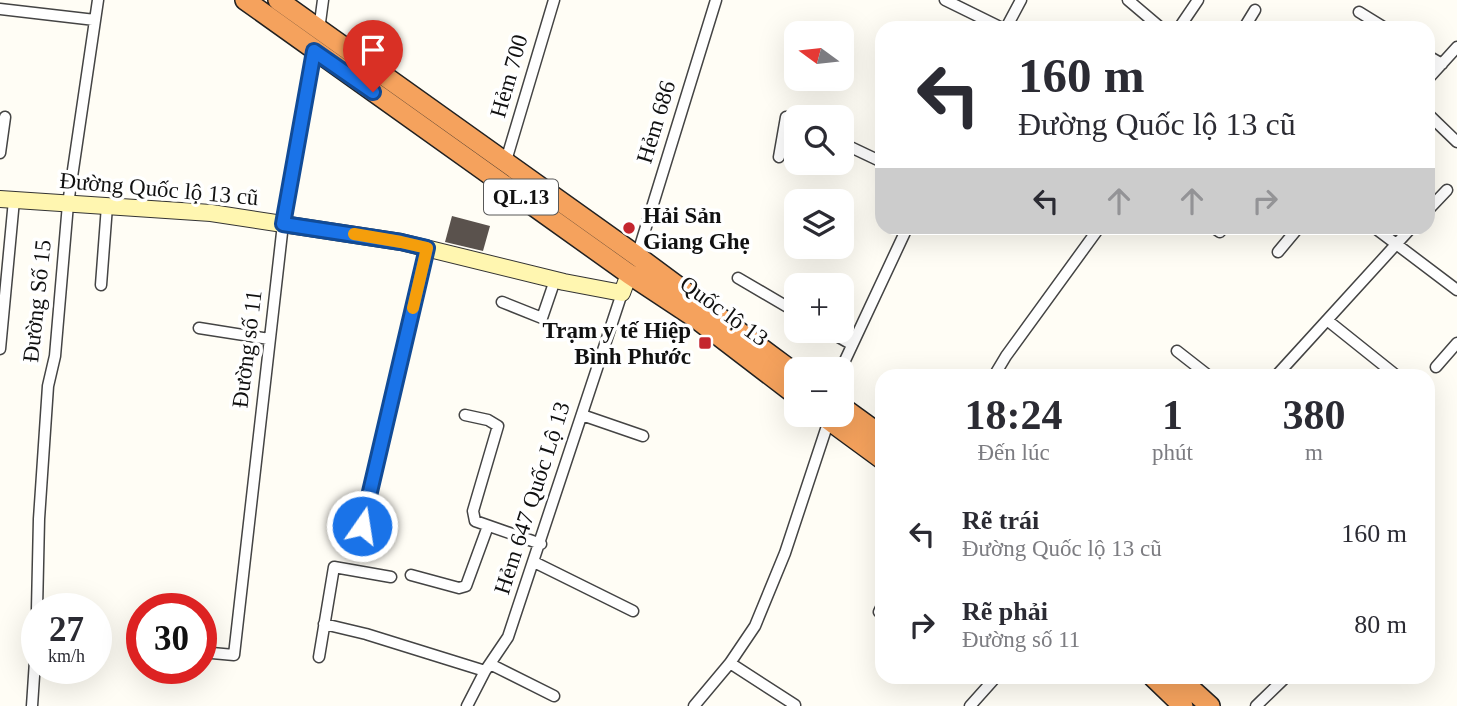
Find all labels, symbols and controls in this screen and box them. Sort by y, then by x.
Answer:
pin [343,20,403,92]
north arrow [784,21,854,91]
map controls [784,21,854,427]
icon: arrive [354,31,392,69]
street label: Hẻm 700 [485,32,533,120]
text: 160 m [1018,48,1145,103]
icon: left [903,49,994,140]
street label: Hẻm 686 [632,78,680,166]
button: search [784,105,854,175]
text: Đường Quốc lộ 13 cũ [1018,106,1296,142]
street label: Đường Quốc lộ 13 cũ [58,168,260,210]
road number: QL.13 [484,180,558,214]
icon: left [1027,182,1065,220]
icon: ahead [1100,182,1138,220]
icon: ahead [1173,182,1211,220]
icon: right [1246,182,1284,220]
button: layers [784,189,854,259]
place label: Hải Sản Giang Ghẹ [643,203,750,254]
marker: Hải Sản Giang Ghẹ [621,220,637,236]
street label: Đường Số 15 [18,239,56,363]
street label: Quốc lộ 13 [675,271,773,351]
button: + [784,273,854,343]
street label: Đường số 11 [227,289,267,409]
place label: Trạm y tế Hiệp Bình Phước [543,318,691,369]
marker: Trạm y tế Hiệp Bình Phước [697,335,713,351]
button: − [784,357,854,427]
text: 18:24 [965,392,1063,438]
text: 1 [1162,392,1183,438]
text: 380 [1282,392,1345,438]
street label: Hẻm 647 Quốc Lộ 13 [489,399,575,597]
text: Đến lúc [977,440,1050,465]
text: phút [1152,440,1193,465]
text: m [1305,440,1323,465]
position arrow [325,489,399,563]
text: Rẽ trái [962,506,1039,535]
icon: left [903,515,941,553]
text: 160 m [1341,519,1407,548]
text: Đường Quốc lộ 13 cũ [962,536,1162,561]
speed limit sign: 30 [126,593,217,684]
text: Rẽ phải [962,597,1048,626]
icon: right [903,606,941,644]
text: 27 [49,610,84,649]
text: 80 m [1354,610,1407,639]
text: Đường số 11 [962,627,1080,652]
text: km/h [48,646,85,666]

